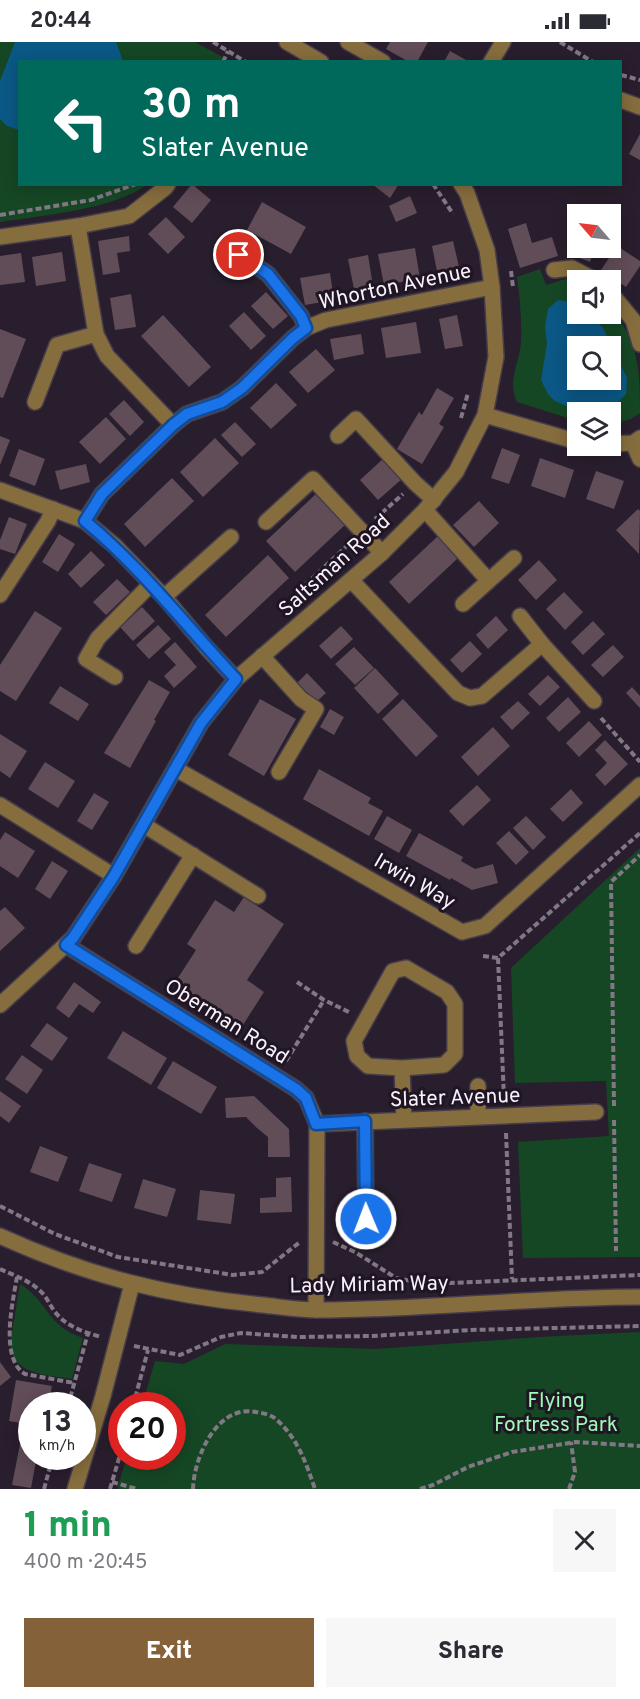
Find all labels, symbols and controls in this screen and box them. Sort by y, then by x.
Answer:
text: 20:44 [30,8,92,35]
text: 30 m [141,80,240,133]
icon: left [42,84,120,162]
text: Slater Avenue [141,132,309,166]
north arrow [567,204,621,258]
map controls [567,204,621,456]
pin [213,229,264,280]
icon: arrive [222,238,255,271]
street label: Whorton Avenue [317,258,474,317]
button: sound [567,270,621,324]
button: search [567,336,621,390]
button: layers [567,402,621,456]
street label: Saltsman Road [273,509,397,623]
street label: Irwin Way [369,848,460,917]
street label: Oberman Road [159,973,293,1071]
street label: Slater Avenue [389,1083,521,1114]
position arrow [334,1187,398,1251]
street label: Lady Miriam Way [289,1271,449,1300]
park label: Flying Fortress Park [494,1388,618,1439]
speed limit sign: 20 [108,1392,186,1470]
text: 13 [42,1405,72,1442]
text: km/h [39,1437,75,1456]
text: 1 min [24,1504,112,1550]
button: close [553,1509,616,1572]
text: 400 m · 20:45 [24,1550,147,1576]
button: Exit [24,1618,314,1687]
button: Share [326,1618,616,1687]

